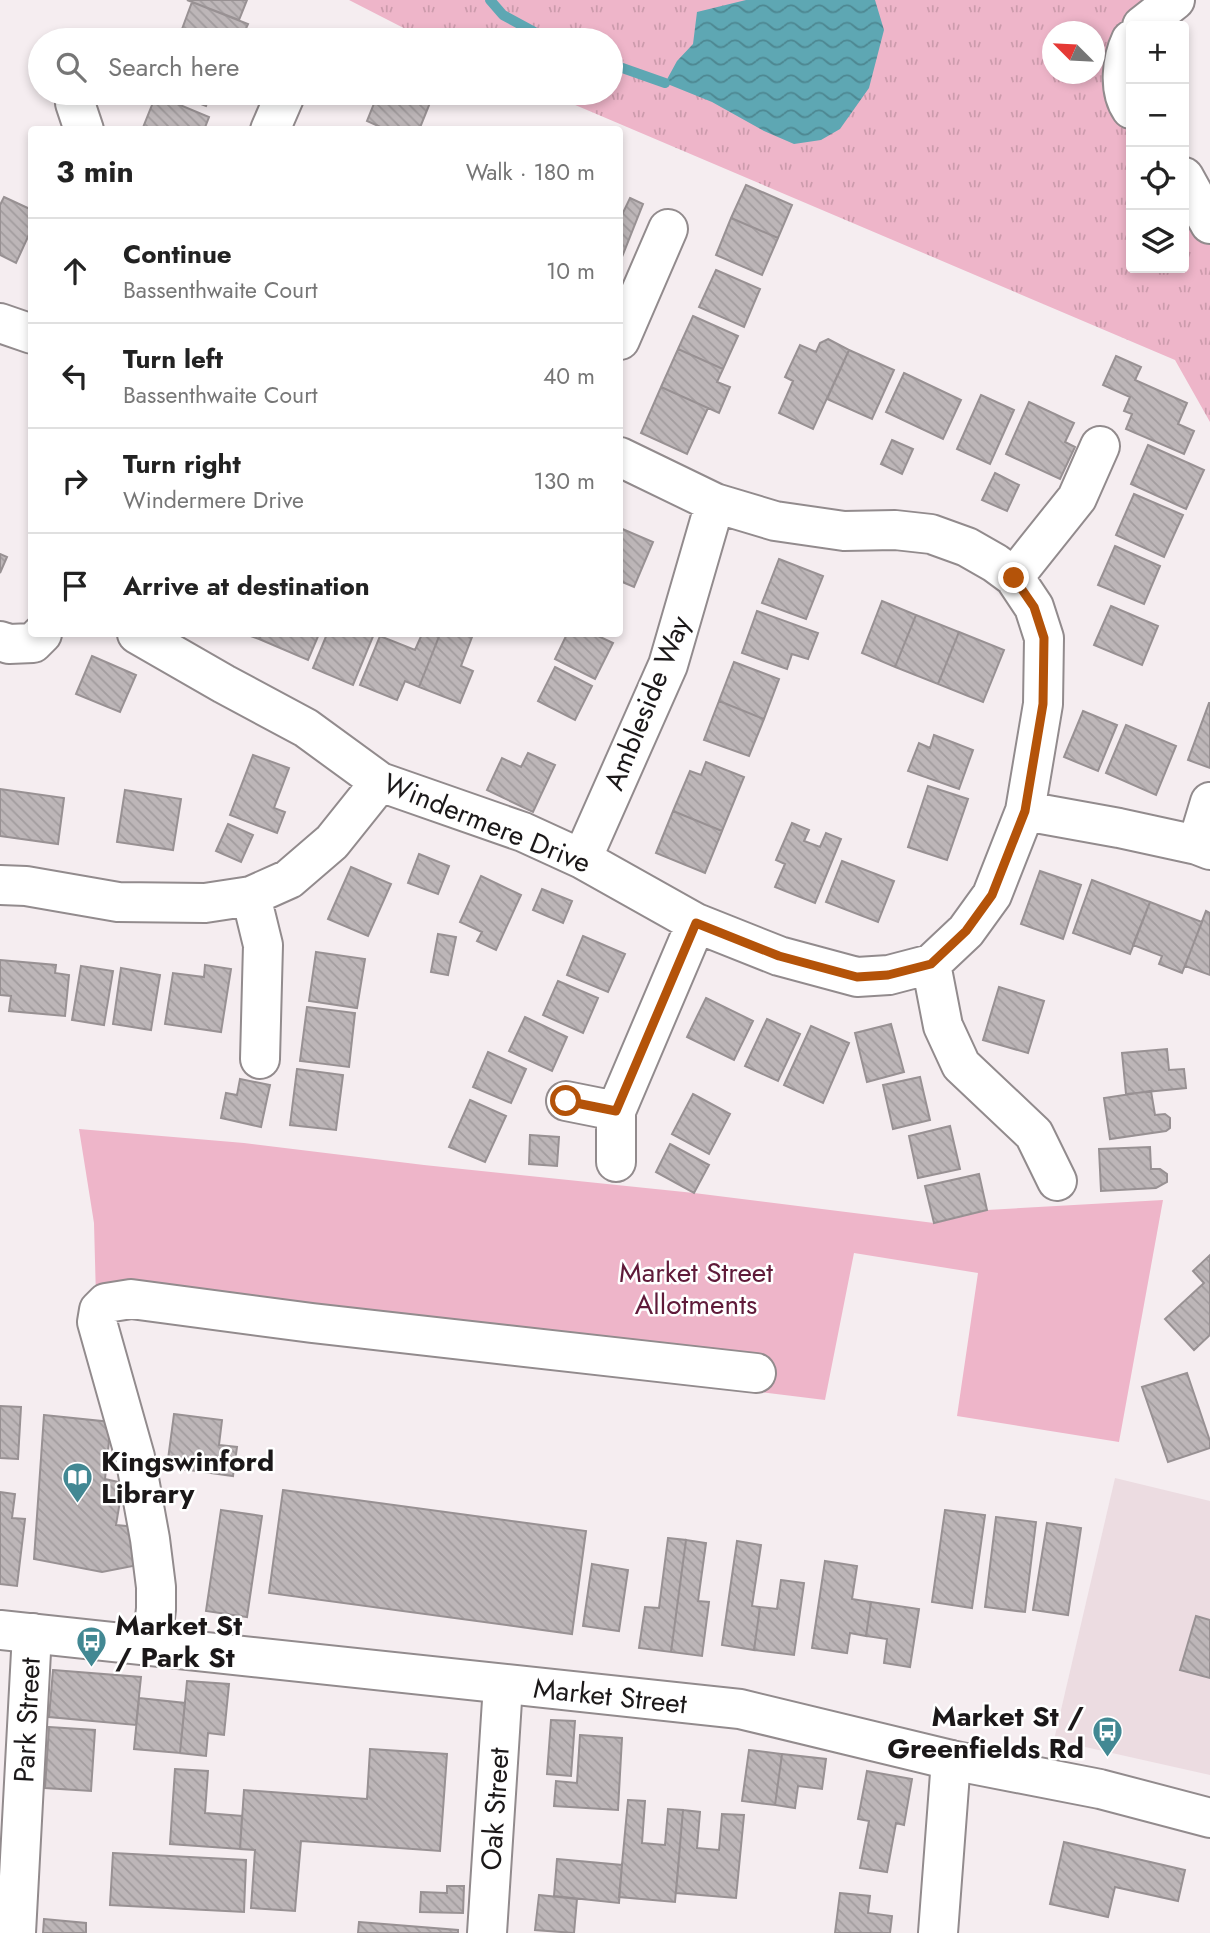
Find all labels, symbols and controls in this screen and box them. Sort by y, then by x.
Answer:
north arrow [1042,21,1105,84]
map controls [1126,21,1189,273]
button: + [1126,21,1189,84]
search box [28,28,623,105]
icon: search [52,48,90,86]
text: Search here [108,48,240,86]
button: − [1126,84,1189,147]
button: locate [1126,147,1189,210]
text: 3 min [56,150,134,193]
text: Walk · 180 m [466,155,595,189]
button: layers [1126,210,1189,273]
text: Continue [123,235,232,273]
icon: ahead [56,252,94,290]
text: 10 m [546,254,595,288]
text: Bassenthwaite Court [123,273,318,307]
text: Turn left [123,340,223,378]
icon: left [56,357,94,395]
text: 40 m [543,359,595,393]
text: Bassenthwaite Court [123,378,318,412]
text: Turn right [123,445,241,483]
icon: right [56,462,94,500]
text: 130 m [533,464,595,498]
text: Windermere Drive [123,483,304,517]
route end [998,562,1029,593]
icon: arrive [56,567,94,605]
text: Arrive at destination [123,567,370,605]
street label: Ambleside Way [593,609,701,796]
street label: Windermere Drive [377,763,597,883]
route start [550,1085,581,1116]
park label: Market Street Allotments [619,1252,773,1325]
place label: Kingswinford Library [101,1441,274,1514]
library icon: Kingswinford Library [61,1460,95,1504]
place label: Market St / Park St [115,1605,242,1678]
bus stop icon: Market St / Park St [75,1624,109,1668]
street label: Park Street [3,1656,51,1784]
street label: Market Street [531,1668,689,1724]
place label: Market St / Greenfields Rd [887,1696,1084,1769]
bus stop icon: Market St / Greenfields Rd [1090,1715,1124,1759]
street label: Oak Street [470,1746,520,1872]

